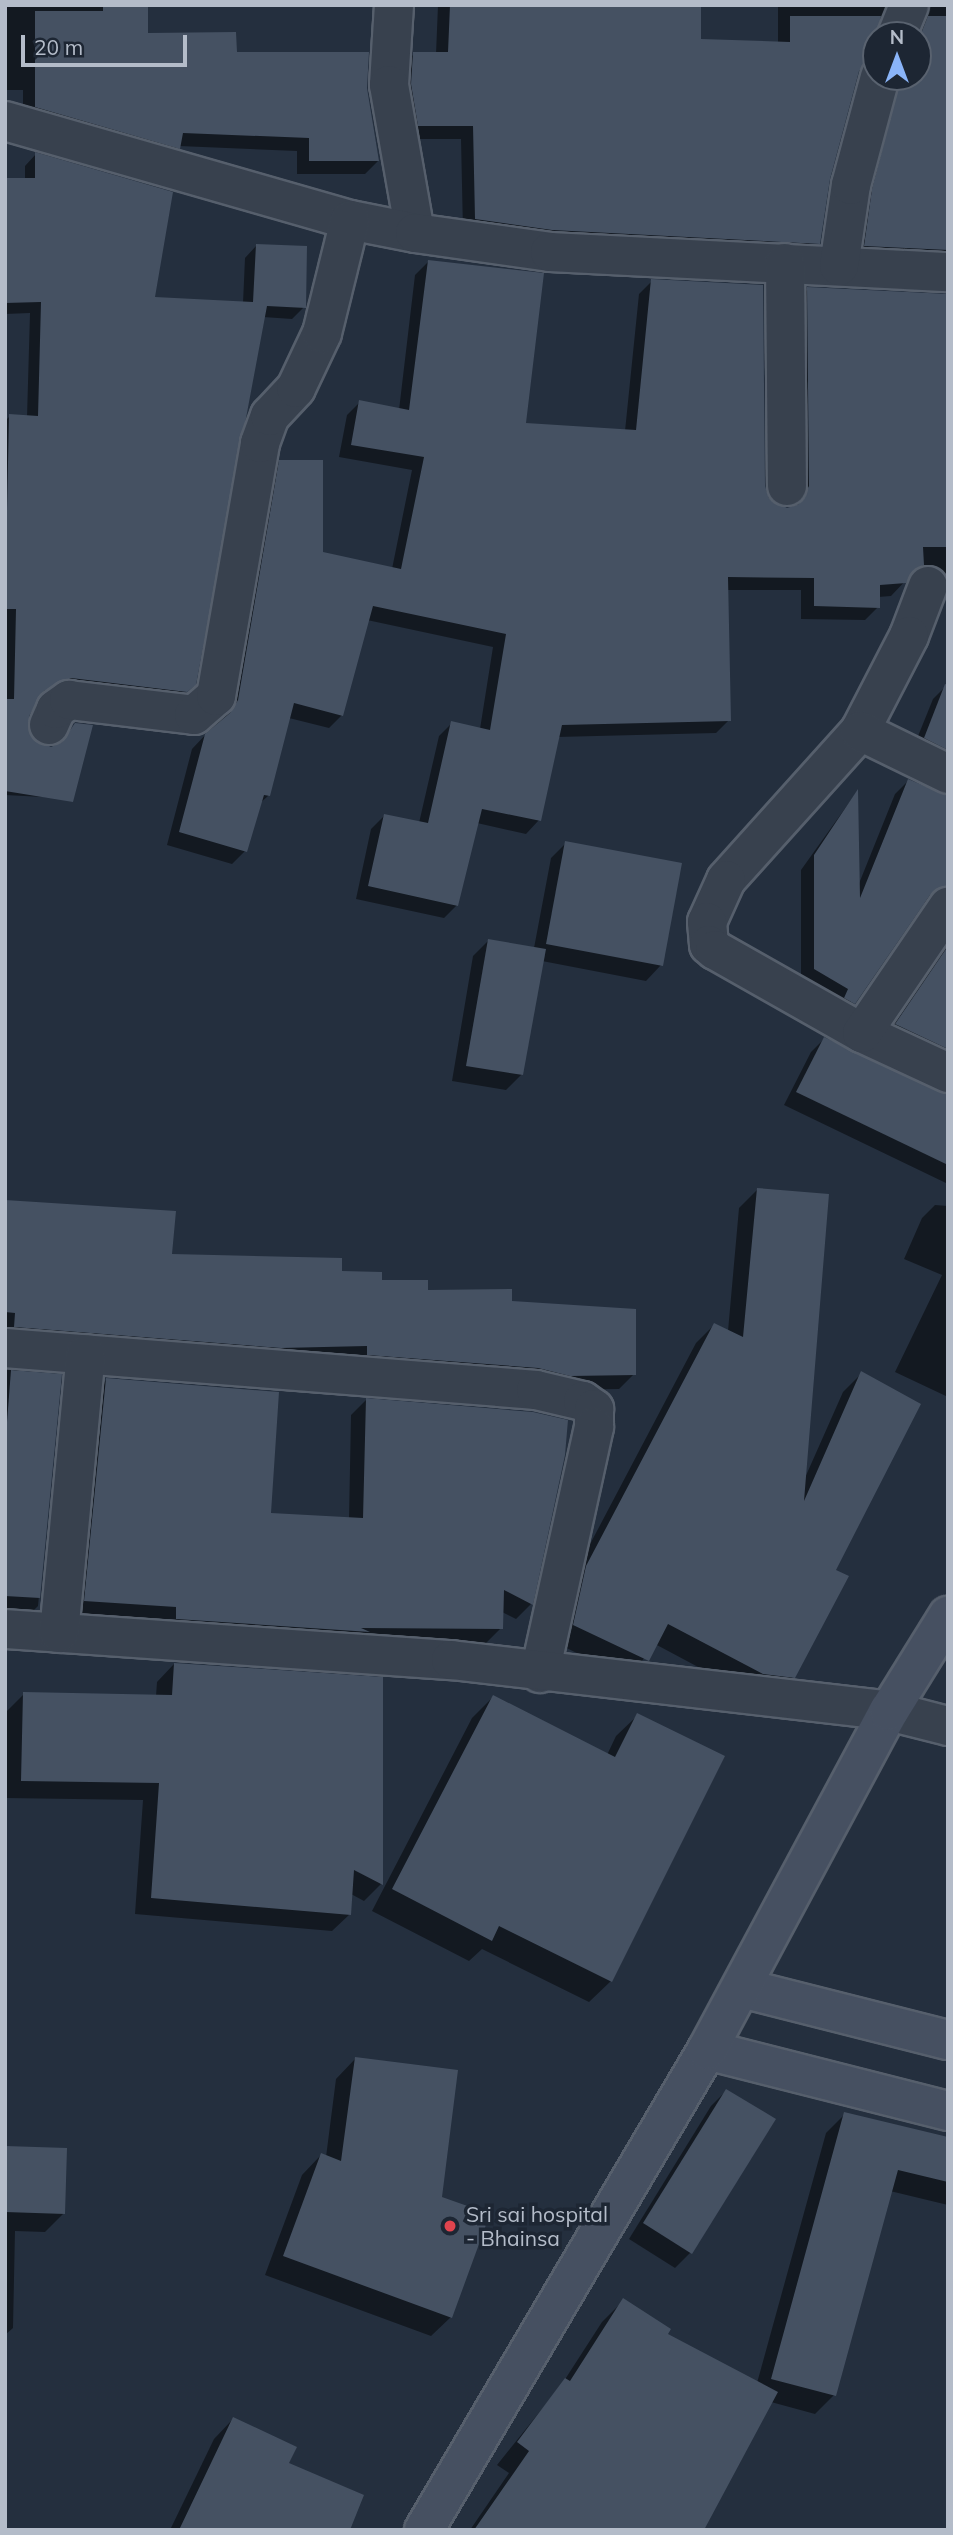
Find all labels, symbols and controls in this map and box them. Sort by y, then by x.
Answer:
scale bar [24,21,191,65]
north arrow [862,21,932,91]
text: N [890,25,904,49]
text: 20 m [34,34,83,60]
place label: Sri sai hospital - Bhainsa [466,2201,608,2251]
marker: Sri sai hospital - Bhainsa [440,2216,460,2236]

